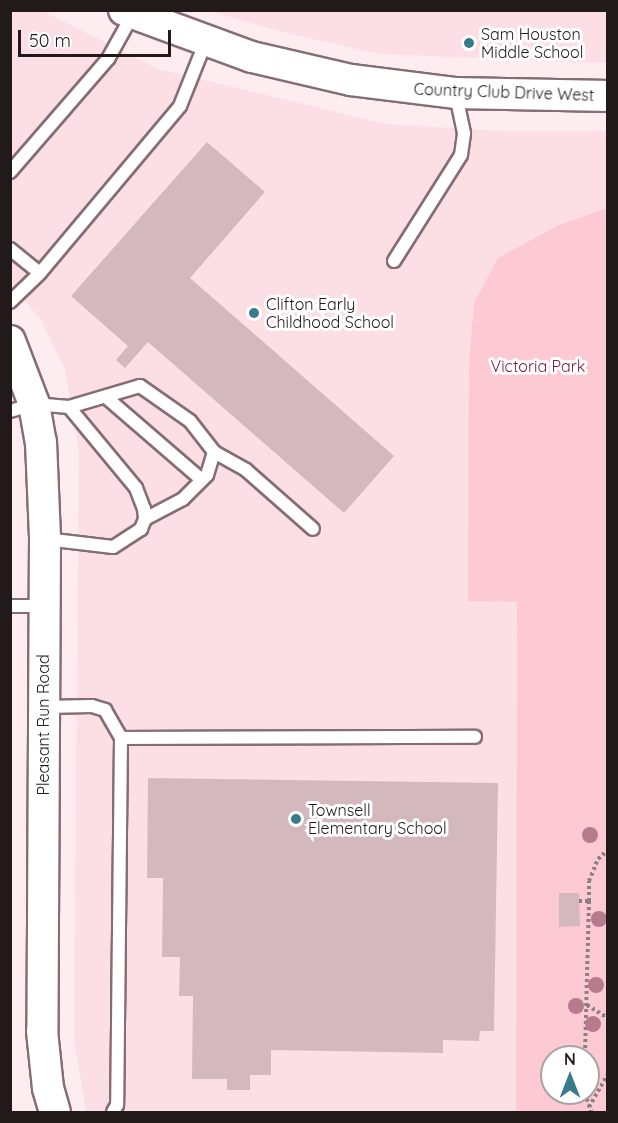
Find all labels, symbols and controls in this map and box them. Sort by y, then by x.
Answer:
scale bar [21,18,174,56]
place label: Sam Houston Middle School [481,24,583,62]
text: 50 m [29,29,71,52]
marker: Sam Houston Middle School [462,36,476,50]
street label: Country Club Drive West [413,79,595,105]
place label: Clifton Early Childhood School [266,294,394,332]
marker: Clifton Early Childhood School [247,306,261,320]
park label: Victoria Park [491,356,585,376]
street label: Pleasant Run Road [33,654,53,796]
place label: Townsell Elementary School [308,800,447,838]
marker: Townsell Elementary School [289,812,303,826]
north arrow [540,1045,600,1105]
text: N [564,1049,576,1069]

